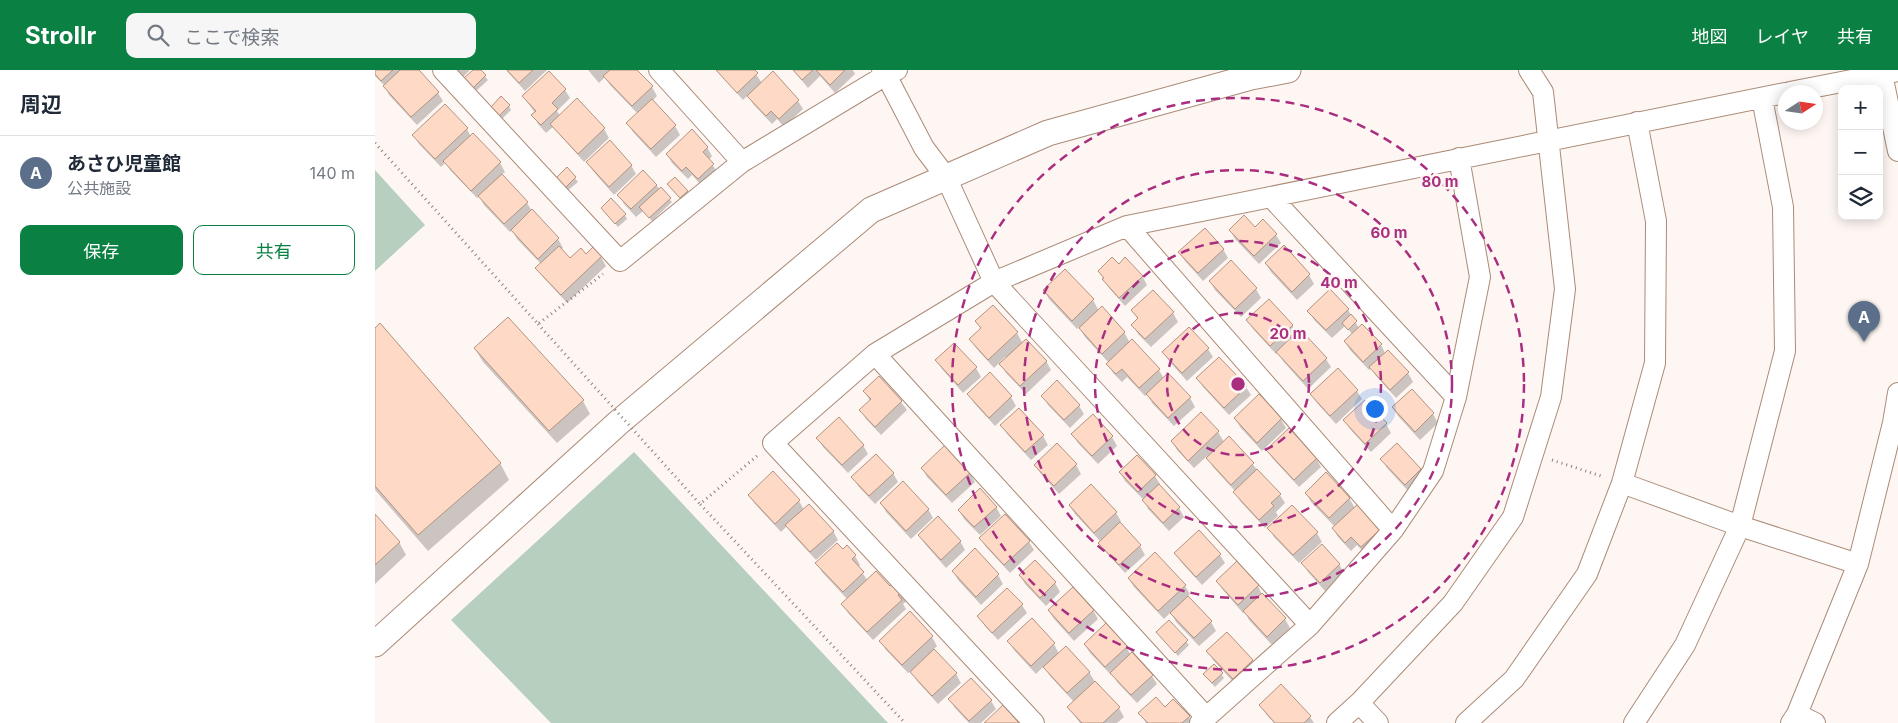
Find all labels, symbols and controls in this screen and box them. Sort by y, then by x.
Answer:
search box [126,13,476,58]
text: Strollr [25,21,96,50]
icon: search [144,21,172,49]
text: ここで検索 [184,26,279,49]
text: 地図 [1692,26,1728,47]
text: レイヤ [1756,26,1809,47]
text: 共有 [1837,26,1873,47]
north arrow [1778,85,1823,130]
map controls [1838,85,1883,220]
button: + [1838,85,1883,130]
text: 周辺 [20,92,62,117]
button: − [1838,130,1883,175]
text: あさひ児童館 [67,152,181,175]
text: A [30,163,42,183]
text: 140 m [310,163,355,183]
text: 80 m [1421,172,1459,191]
button: layers [1838,175,1883,220]
text: 公共施設 [67,178,131,198]
text: 60 m [1370,223,1408,242]
button: 保存 [20,225,183,275]
button: 共有 [193,225,355,275]
text: 40 m [1320,273,1358,292]
pin: A [1848,301,1880,342]
text: 20 m [1270,324,1306,343]
centre of rings [1229,375,1247,393]
your location [1362,396,1388,422]

